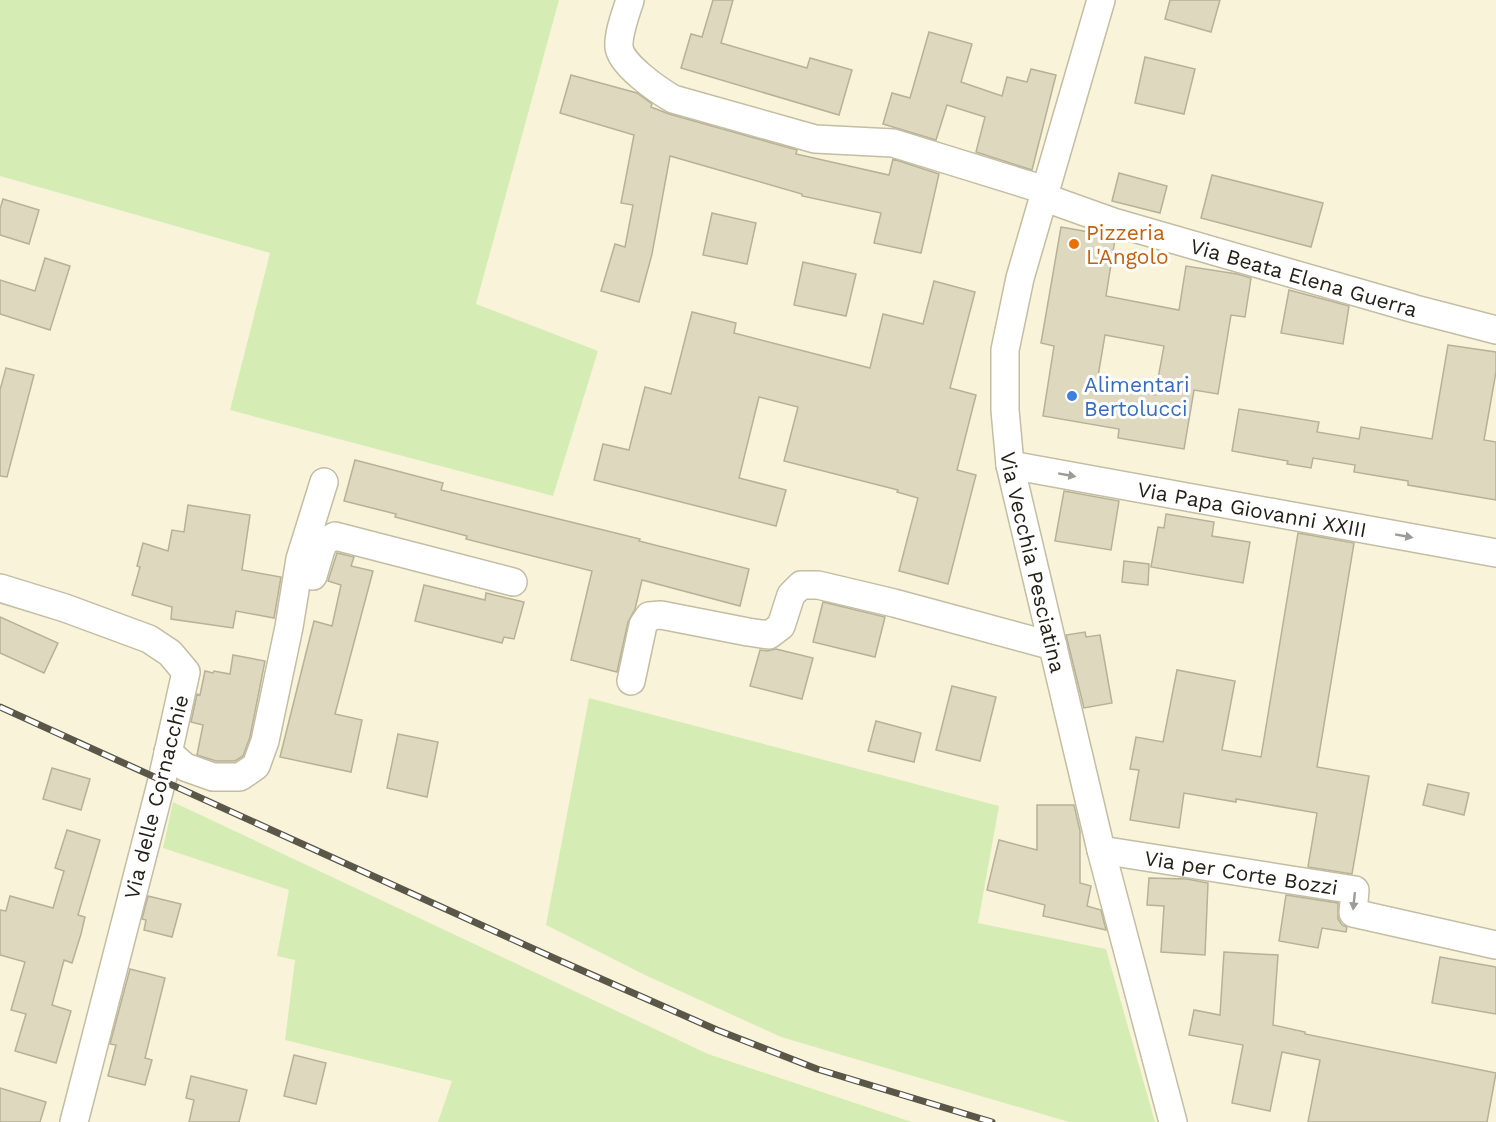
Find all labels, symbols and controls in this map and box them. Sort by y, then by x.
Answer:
place label: Pizzeria L'Angolo [1086,220,1169,269]
street label: Via Beata Elena Guerra [1187,232,1420,322]
marker: Pizzeria L'Angolo [1067,237,1081,251]
place label: Alimentari Bertolucci [1084,372,1190,421]
marker: Alimentari Bertolucci [1065,389,1079,403]
street label: Via Vecchia Pesciatina [996,450,1071,675]
one-way arrow [1058,471,1077,480]
street label: Via Papa Giovanni XXIII [1135,476,1369,542]
one-way arrow [1394,532,1413,541]
street label: Via delle Cornacchie [118,692,194,902]
street label: Via per Corte Bozzi [1143,845,1340,900]
one-way arrow [1349,892,1359,911]

